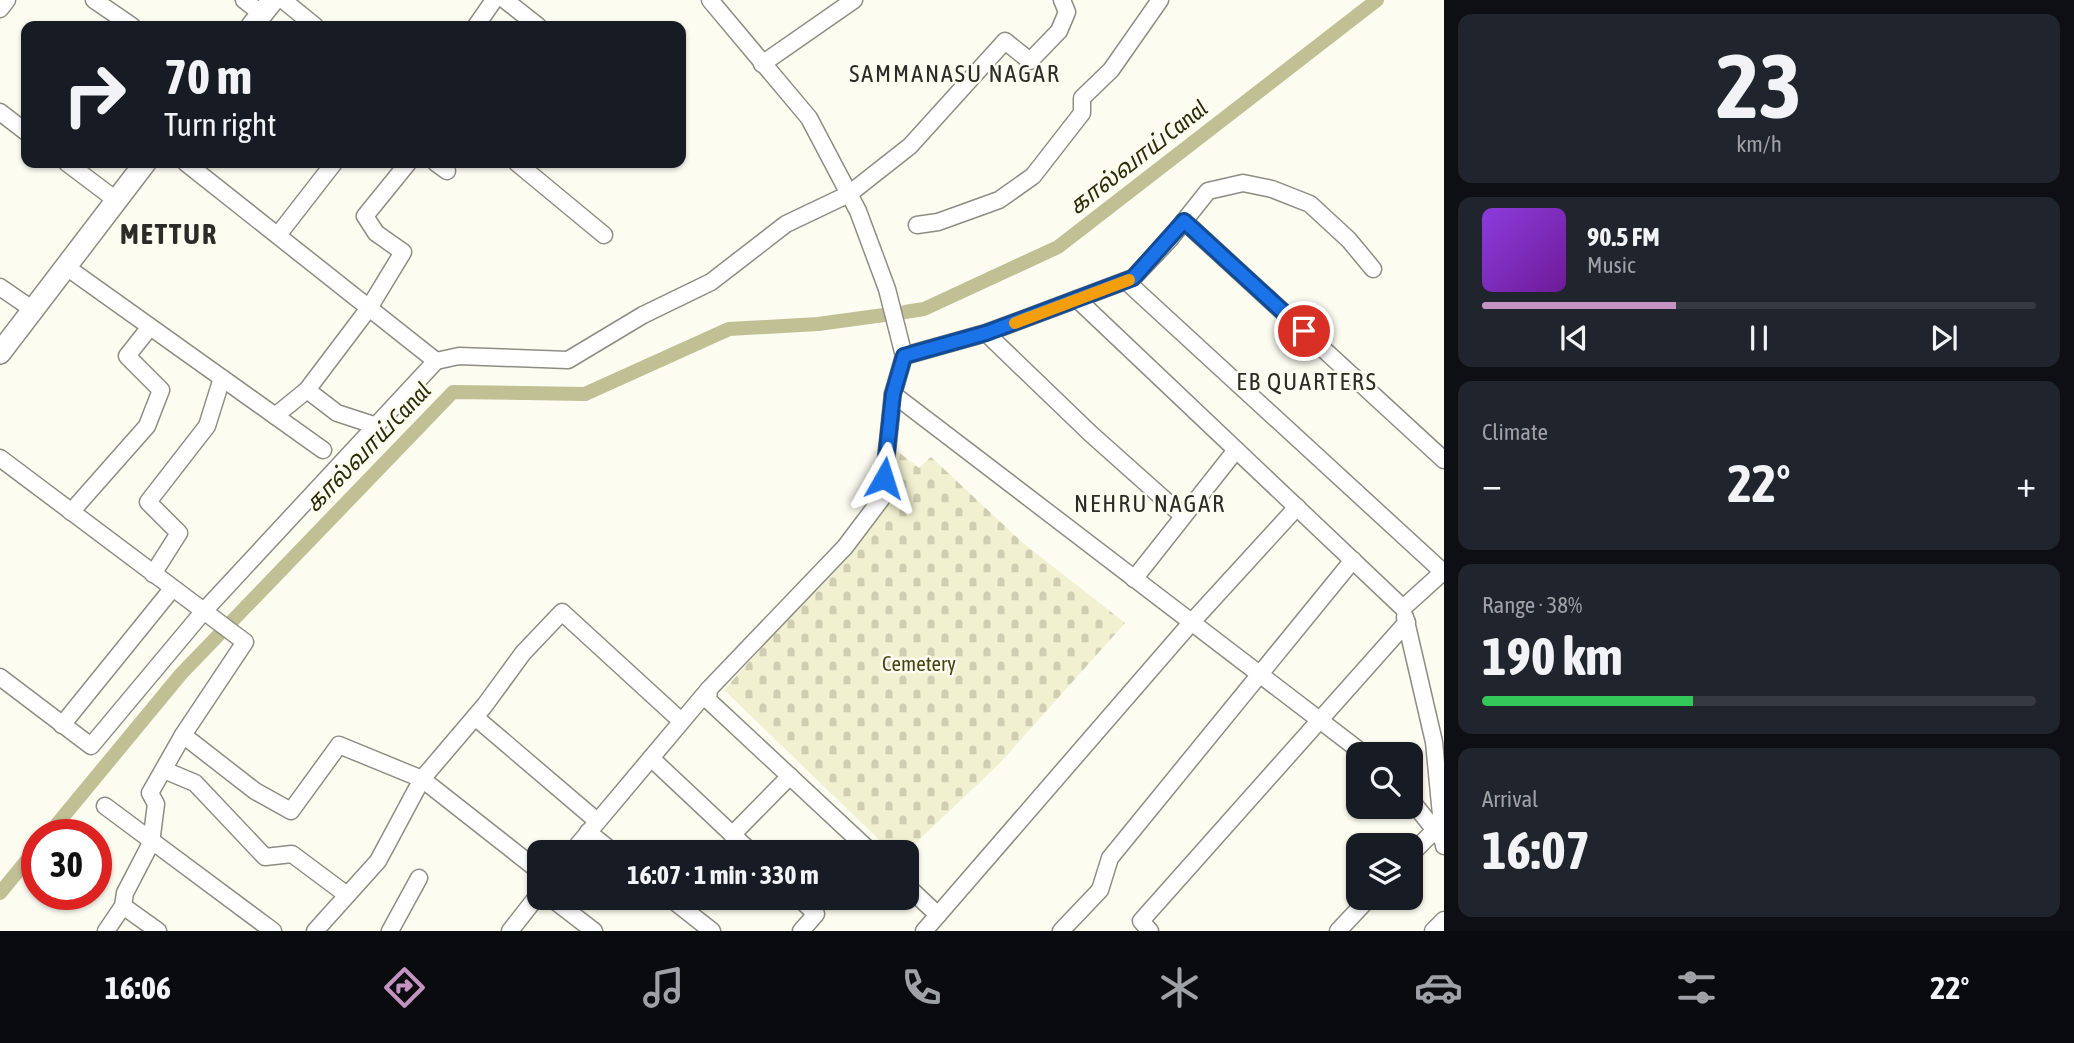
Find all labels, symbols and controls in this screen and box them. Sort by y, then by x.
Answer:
text: 23 [1716,33,1802,137]
text: 70 m [164,48,252,104]
icon: right [49,49,140,140]
district label: SAMMANASU NAGAR [849,60,1061,87]
water label: கால்வாய் Canal [1063,95,1213,219]
text: Turn right [164,106,277,143]
text: km/h [1736,131,1782,157]
district label: METTUR [120,218,218,250]
text: 90.5 FM [1587,222,1660,252]
text: Music [1587,252,1635,278]
pin [1274,301,1334,361]
icon: arrive [1285,312,1323,350]
icon: previous [1555,319,1593,357]
icon: pause [1740,319,1778,357]
icon: next [1925,319,1963,357]
district label: EB QUARTERS [1236,368,1378,395]
water label: கால்வாய் Canal [300,377,436,517]
text: Climate [1482,419,1548,445]
position arrow [847,441,921,515]
text: 22° [1727,453,1791,513]
text: − [1482,462,1502,505]
text: + [2016,462,2036,505]
district label: NEHRU NAGAR [1074,490,1226,517]
text: Range · 38% [1482,592,1582,618]
text: 190 km [1482,626,1623,686]
park label: Cemetery [882,651,956,675]
map controls [1346,742,1423,910]
button: search [1346,742,1423,819]
text: Arrival [1482,786,1538,812]
speed limit sign: 30 [21,819,112,910]
text: 16:07 [1482,820,1590,880]
button: layers [1346,833,1423,910]
text: 16:07 · 1 min · 330 m [627,860,819,890]
icon: directions [380,963,429,1012]
icon: music [639,963,688,1012]
icon: phone [897,963,946,1012]
icon: climate [1155,963,1204,1012]
icon: car [1414,963,1463,1012]
icon: filters [1672,963,1721,1012]
text: 16:06 [105,969,171,1006]
text: 22° [1930,969,1969,1006]

